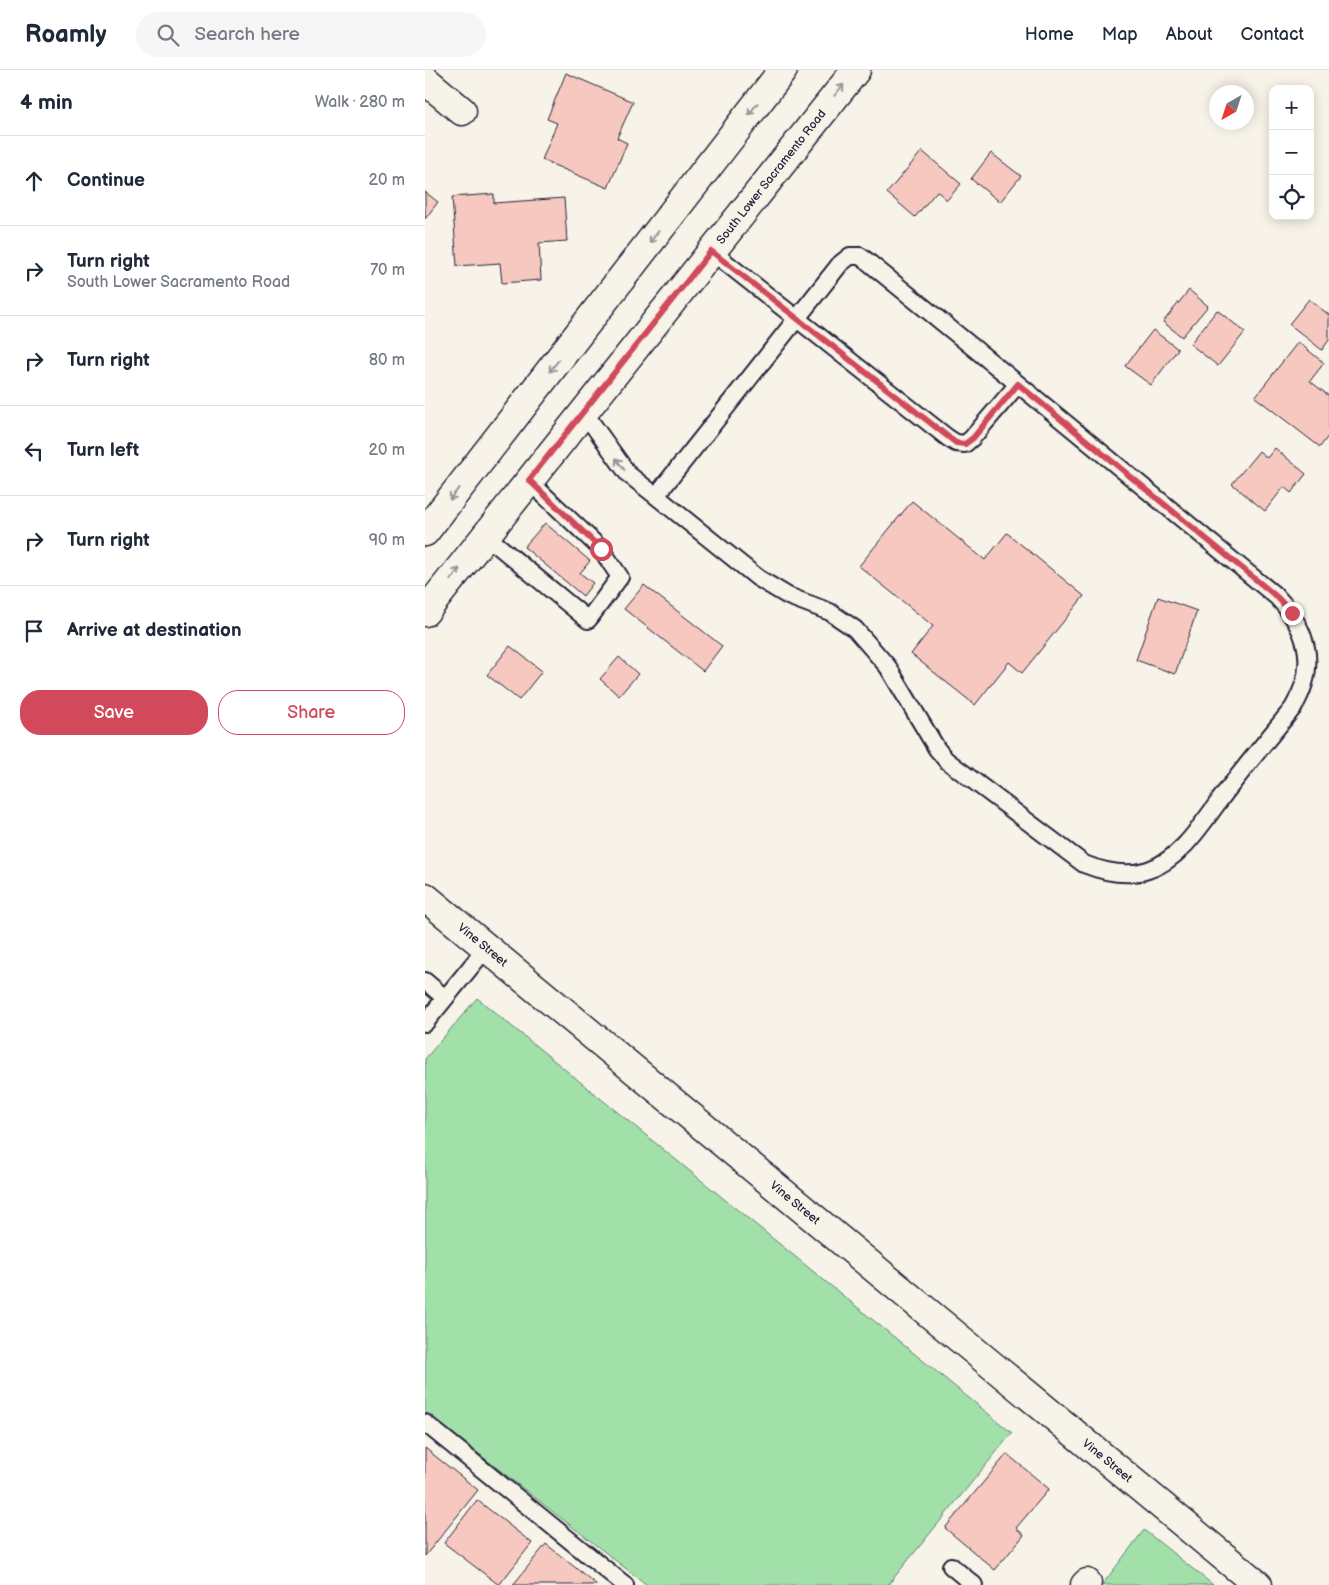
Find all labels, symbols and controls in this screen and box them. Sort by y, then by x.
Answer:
search box [136,12,486,57]
text: Roamly [25,20,106,49]
icon: search [154,21,182,49]
text: Search here [194,23,300,46]
text: Home [1025,24,1074,45]
text: Map [1102,24,1138,45]
text: About [1166,24,1213,45]
text: Contact [1241,24,1304,45]
one-way arrow [834,84,845,97]
north arrow [1209,85,1254,130]
map controls [1269,85,1314,220]
button: + [1269,85,1314,130]
text: 4 min [20,90,73,115]
text: Walk · 280 m [315,93,405,112]
one-way arrow [748,102,759,115]
street label: South Lower Sacramento Road [713,106,829,247]
button: − [1269,130,1314,175]
icon: ahead [20,167,48,195]
text: Continue [67,169,145,192]
text: 20 m [369,171,405,190]
button: locate [1269,175,1314,220]
one-way arrow [648,230,659,243]
text: Turn right [67,250,150,273]
icon: right [20,257,48,285]
text: 70 m [370,261,405,280]
text: South Lower Sacramento Road [67,273,290,292]
icon: right [20,347,48,375]
text: Turn right [67,349,150,372]
text: 80 m [369,351,405,370]
one-way arrow [549,359,559,373]
icon: left [20,437,48,465]
text: Turn left [67,439,139,462]
text: 20 m [369,441,405,460]
one-way arrow [615,457,625,471]
one-way arrow [449,487,460,500]
icon: right [20,527,48,555]
text: Turn right [67,529,150,552]
text: 90 m [369,531,405,550]
route start [590,538,613,561]
one-way arrow [449,567,460,580]
route end [1281,602,1304,625]
icon: arrive [20,617,48,645]
text: Arrive at destination [67,619,242,642]
button: Save [20,690,208,735]
button: Share [218,690,405,735]
street label: Vine Street [455,920,511,970]
street label: Vine Street [767,1178,823,1228]
street label: Vine Street [1079,1436,1136,1486]

